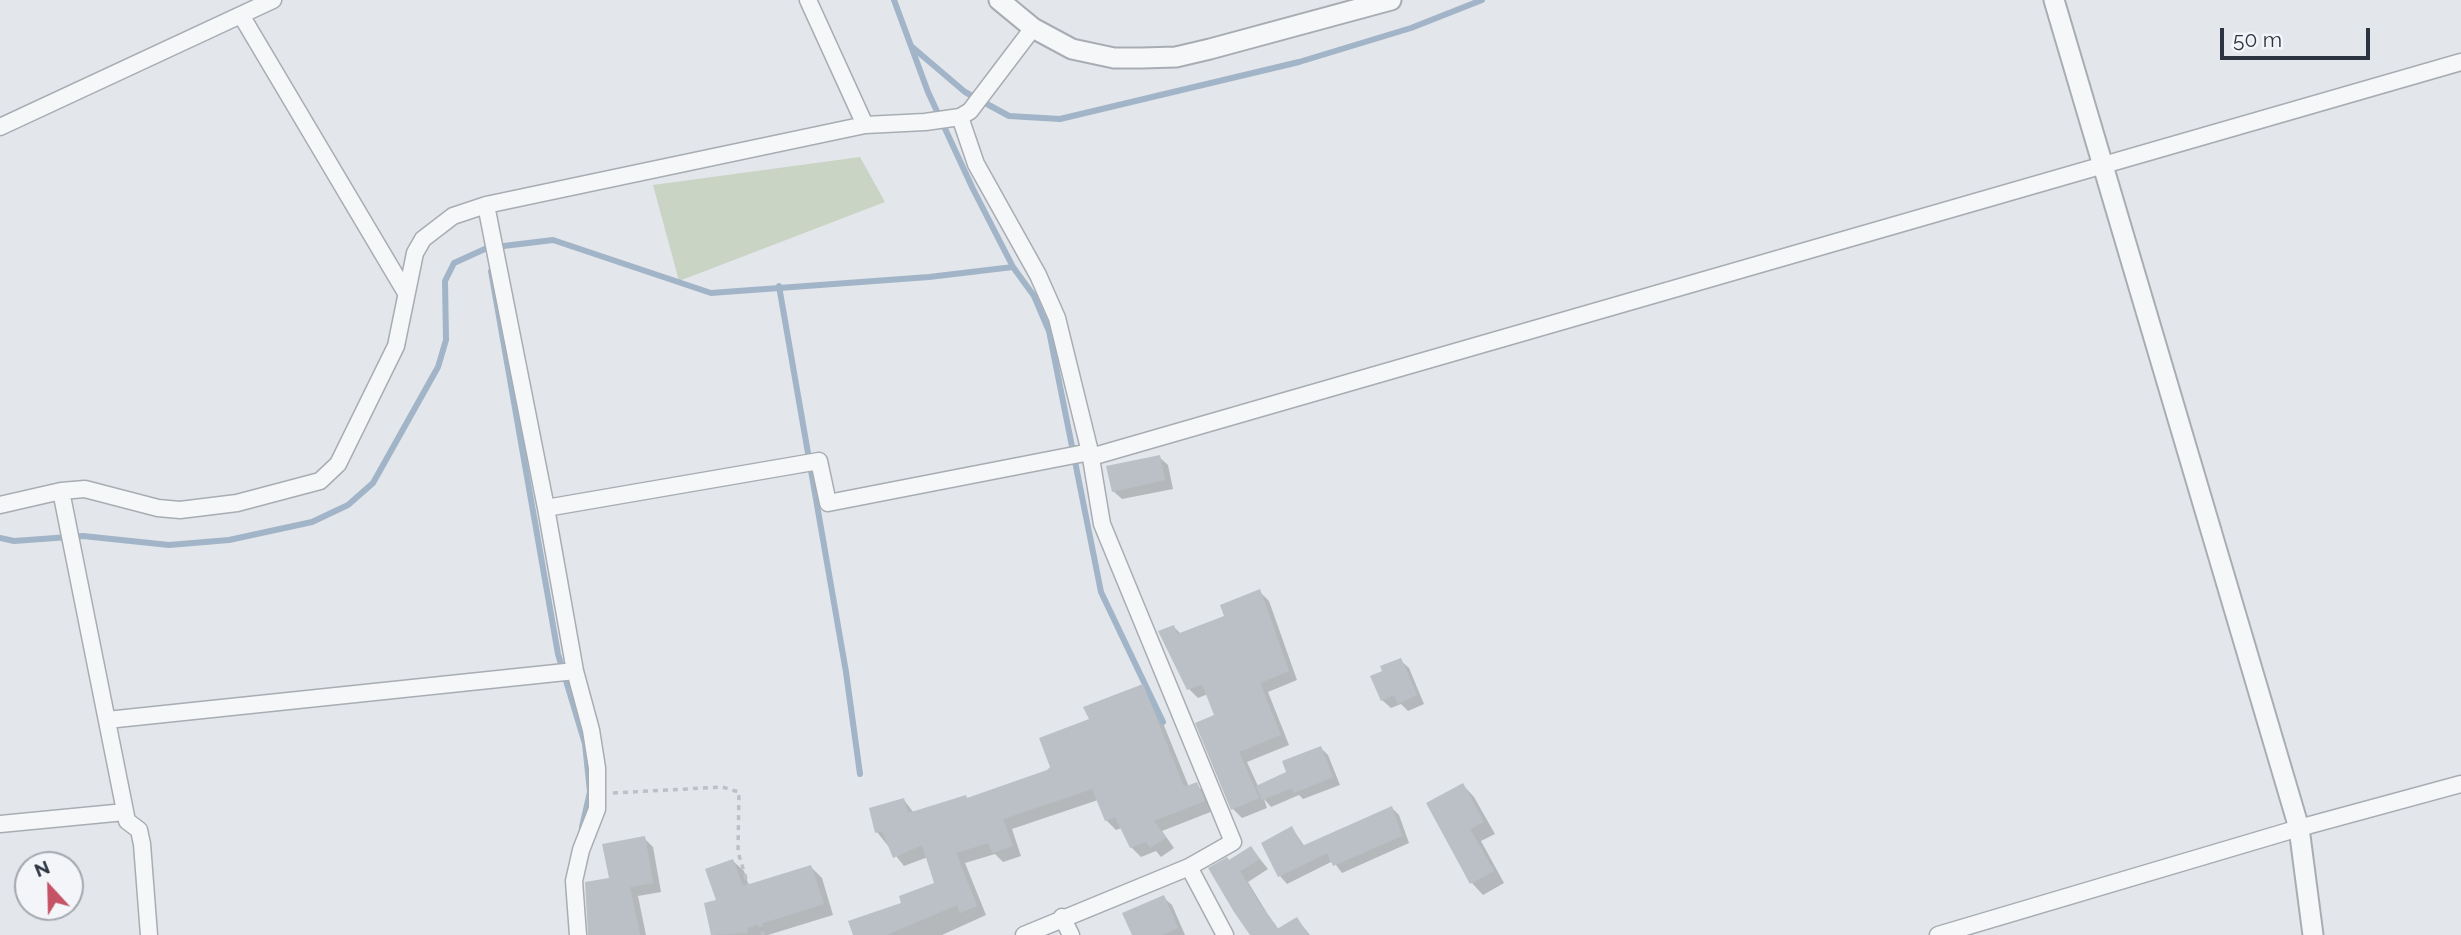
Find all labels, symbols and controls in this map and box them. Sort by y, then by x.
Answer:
scale bar [2223,14,2374,58]
text: 50 m [2233,27,2282,52]
north arrow [14,851,84,921]
text: N [31,855,53,881]

